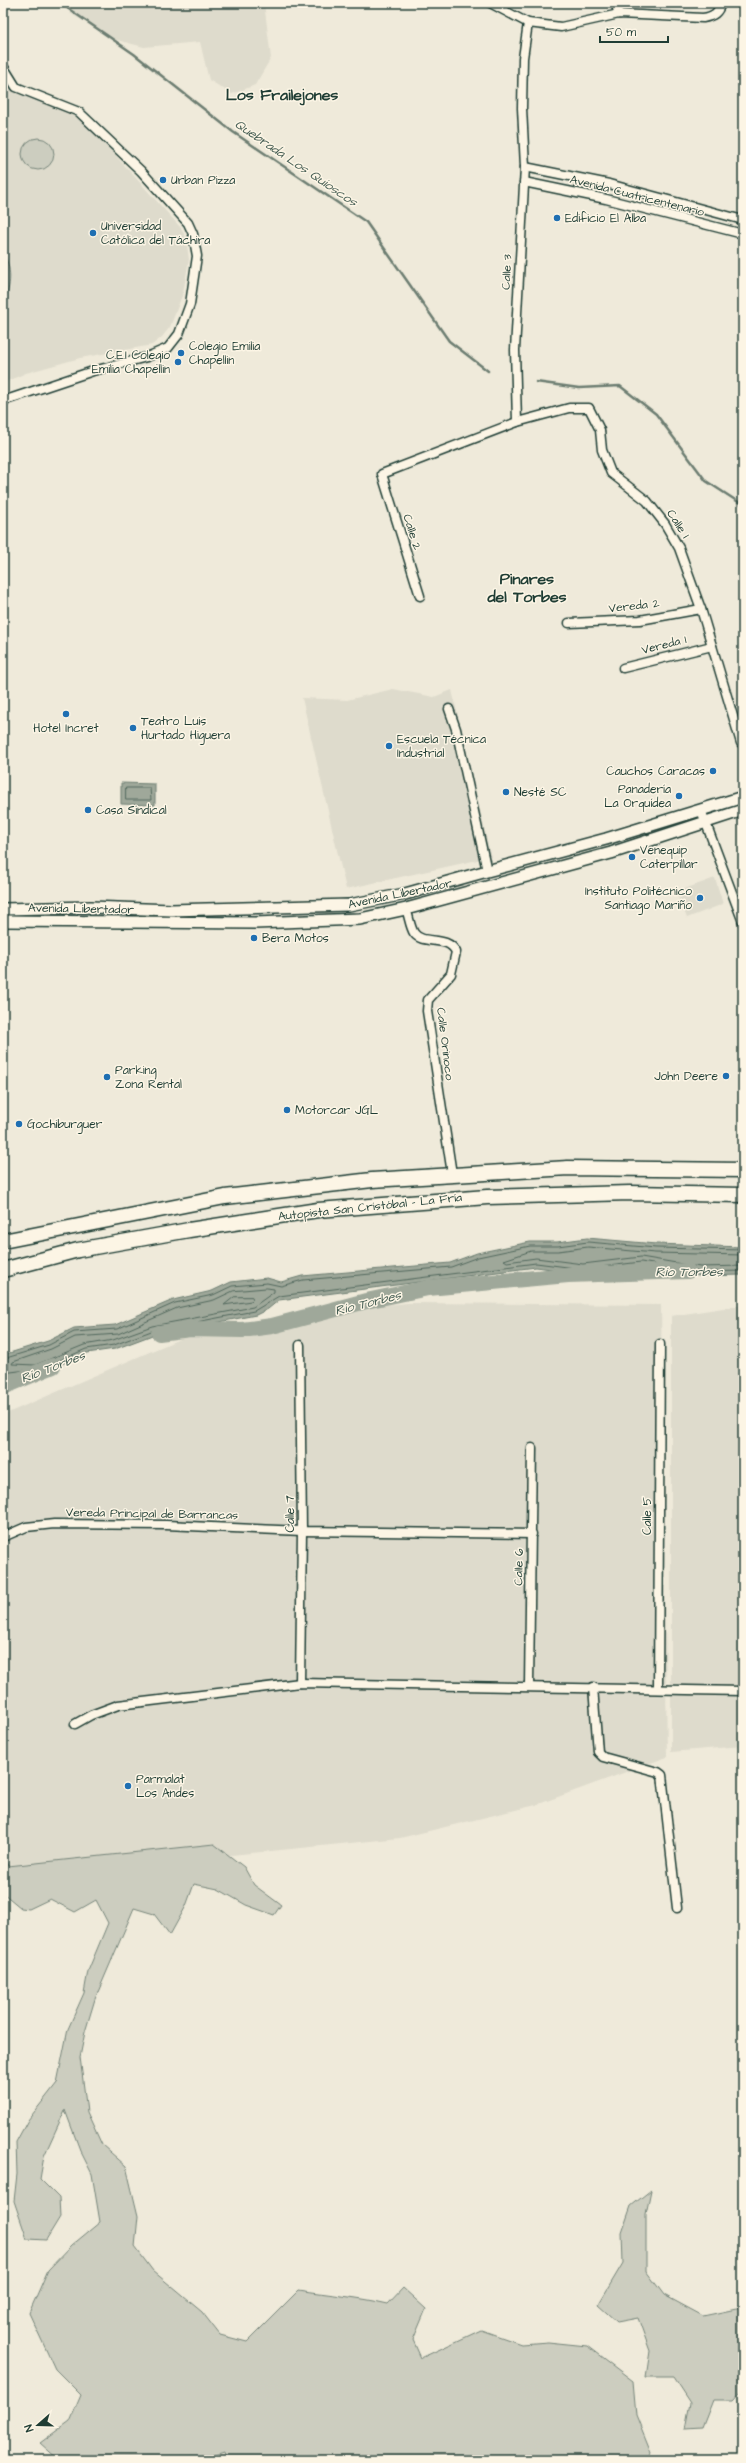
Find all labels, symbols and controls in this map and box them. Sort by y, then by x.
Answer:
scale bar [600,18,668,44]
text: 50 m [606,24,637,41]
district label: Los Frailejones [226,84,338,106]
water label: Quebrada Los Quioscos [231,115,362,212]
street label: Avenida Cuatricentenario [568,171,706,221]
place label: Urban Pizza [171,172,235,189]
marker: Urban Pizza [158,175,168,185]
place label: Edificio El Alba [565,210,646,227]
marker: Edificio El Alba [552,213,562,223]
place label: Universidad Católica del Táchira [101,218,210,249]
marker: Universidad Católica del Táchira [88,228,98,238]
street label: Calle 3 [498,254,516,290]
place label: Colegio Emilia Chapellin [189,338,260,369]
place label: C.E.I Colegio Emilia Chapellin [92,347,170,378]
marker: Colegio Emilia Chapellin [176,348,186,358]
marker: C.E.I Colegio Emilia Chapellin [173,357,183,367]
street label: Calle 1 [662,506,694,542]
street label: Calle 2 [399,512,426,552]
district label: Pinares del Torbes [486,568,567,608]
street label: Vereda 2 [608,595,660,617]
street label: Vereda 1 [640,631,689,659]
marker: Hotel Incret [61,709,71,719]
place label: Teatro Luis Hurtado Higuera [141,713,230,745]
place label: Hotel Incret [33,720,99,737]
marker: Teatro Luis Hurtado Higuera [128,723,138,733]
place label: Escuela Técnica Industrial [397,731,486,762]
marker: Escuela Técnica Industrial [384,741,394,751]
place label: Cauchos Caracas [606,763,705,780]
marker: Cauchos Caracas [708,766,718,776]
place label: Panadería La Orquídea [604,781,671,812]
place label: Nesté SC [514,784,567,801]
marker: Nesté SC [501,787,511,797]
marker: Panadería La Orquídea [674,791,684,801]
place label: Casa Sindical [96,802,167,819]
marker: Casa Sindical [83,805,93,815]
place label: Venequip Caterpillar [640,842,698,873]
marker: Venequip Caterpillar [627,852,637,862]
street label: Avenida Libertador [347,875,454,913]
place label: Instituto Politécnico Santiago Mariño [585,883,692,915]
marker: Instituto Politécnico Santiago Mariño [695,893,705,903]
street label: Avenida Libertador [28,900,134,918]
place label: Bera Motos [262,930,329,947]
marker: Bera Motos [249,933,259,943]
street label: Calle Orinoco [432,1007,458,1082]
place label: Parking Zona Rental [115,1062,182,1093]
place label: John Deere [654,1068,719,1085]
marker: John Deere [721,1071,731,1081]
marker: Parking Zona Rental [102,1072,112,1082]
place label: Motorcar JGL [295,1102,379,1119]
marker: Motorcar JGL [282,1105,292,1115]
place label: Gochiburguer [27,1116,103,1134]
marker: Gochiburguer [14,1119,24,1129]
street label: Autopista San Cristóbal - La Fría [277,1189,463,1225]
water label: Río Torbes [655,1263,724,1281]
water label: Río Torbes [333,1286,404,1320]
water label: Río Torbes [18,1346,89,1387]
street label: Calle 7 [282,1495,299,1533]
street label: Calle 5 [639,1496,656,1535]
street label: Vereda Principal de Barrancas [66,1504,238,1524]
street label: Calle 6 [510,1548,528,1586]
place label: Parmalat Los Andes [136,1771,194,1802]
marker: Parmalat Los Andes [123,1781,133,1791]
north arrow [18,2405,58,2445]
text: N [21,2422,37,2434]

